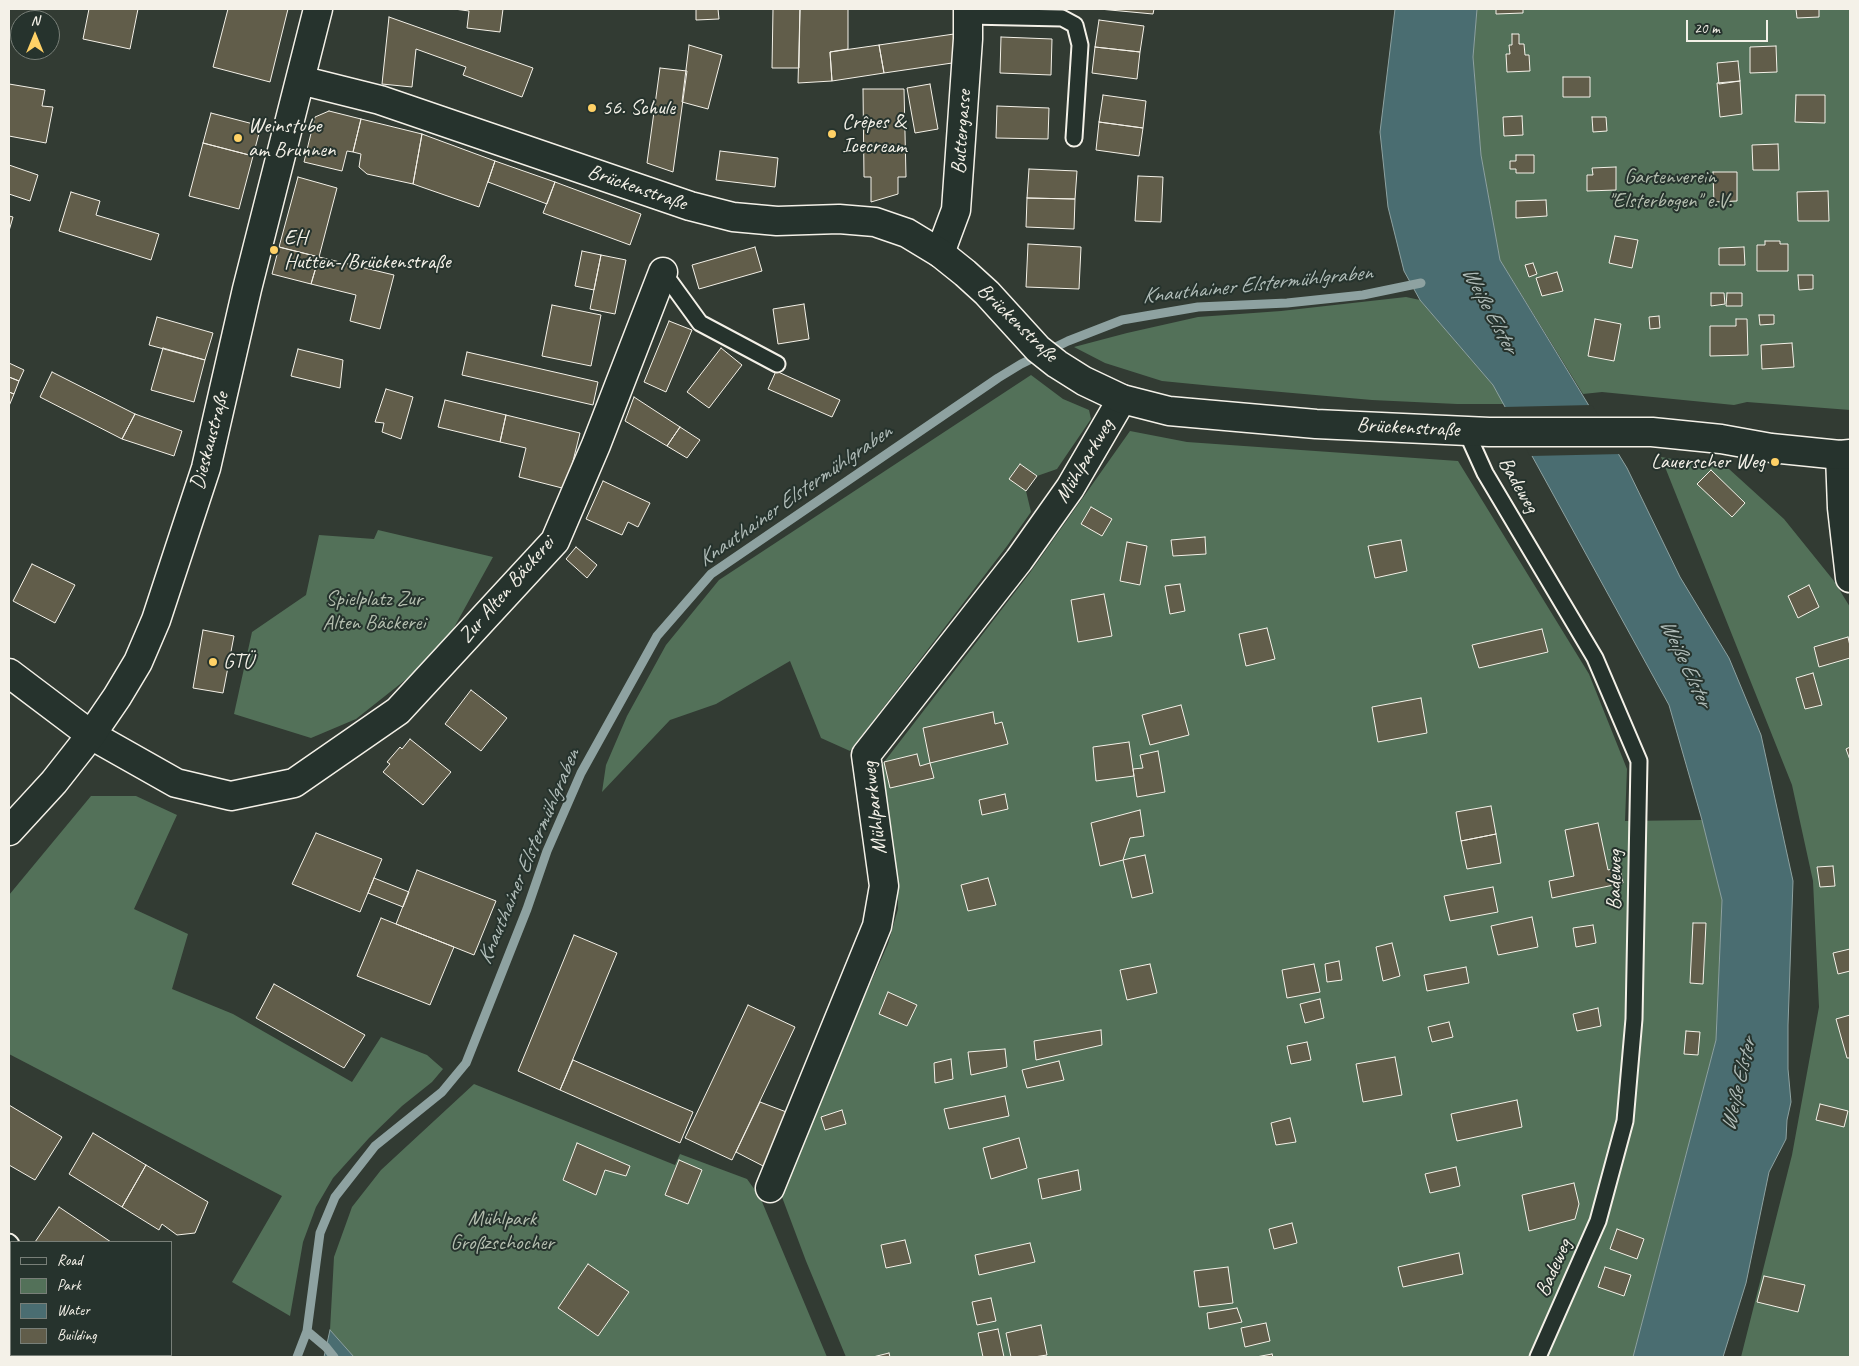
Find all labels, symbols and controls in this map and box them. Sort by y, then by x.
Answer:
north arrow [10,10,60,60]
scale bar [1689,10,1772,42]
text: N [31,12,39,29]
text: 20 m [1694,19,1720,38]
street label: Buttergasse [946,89,978,175]
place label: 56. Schule [602,95,675,121]
marker: 56. Schule [586,102,598,114]
place label: Crêpes & Icecream [842,109,907,159]
place label: Weinstube am Brunnen [248,113,335,163]
marker: Crêpes & Icecream [826,128,838,140]
marker: Weinstube am Brunnen [232,132,244,144]
street label: Brückenstraße [584,159,690,217]
park label: Gartenverein "Elsterbogen" e.V. [1608,164,1732,214]
place label: EH Hutten-/Brückenstraße [284,225,450,275]
marker: EH Hutten-/Brückenstraße [268,244,280,256]
water label: Knauthainer Elstermühlgraben [1141,260,1373,310]
water label: Weiße Elster [1455,262,1523,358]
street label: Brückenstraße [971,278,1063,368]
street label: Dieskaustraße [185,390,235,492]
street label: Brückenstraße [1356,413,1460,443]
street label: Mühlparkweg [1050,414,1120,508]
water label: Knauthainer Elstermühlgraben [693,419,897,573]
place label: Lauerscher Weg [1651,449,1765,475]
street label: Badeweg [1492,453,1544,517]
marker: Lauerscher Weg [1769,456,1781,468]
street label: Zur Alten Bäckerei [454,531,560,649]
park label: Spielplatz Zur Alten Bäckerei [323,586,425,636]
water label: Weiße Elster [1653,615,1717,711]
place label: GTÜ [223,649,253,675]
marker: GTÜ [207,656,219,668]
water label: Knauthainer Elstermühlgraben [472,746,586,968]
street label: Mühlparkweg [857,760,893,856]
street label: Badeweg [1602,850,1628,910]
water label: Weiße Elster [1716,1036,1762,1134]
park label: Mühlpark Großzschocher [450,1206,554,1256]
street label: Badeweg [1530,1235,1578,1301]
legend [10,1241,172,1356]
text: Road [57,1251,82,1270]
text: Park [57,1276,81,1295]
text: Water [57,1301,90,1320]
text: Building [57,1326,96,1345]

